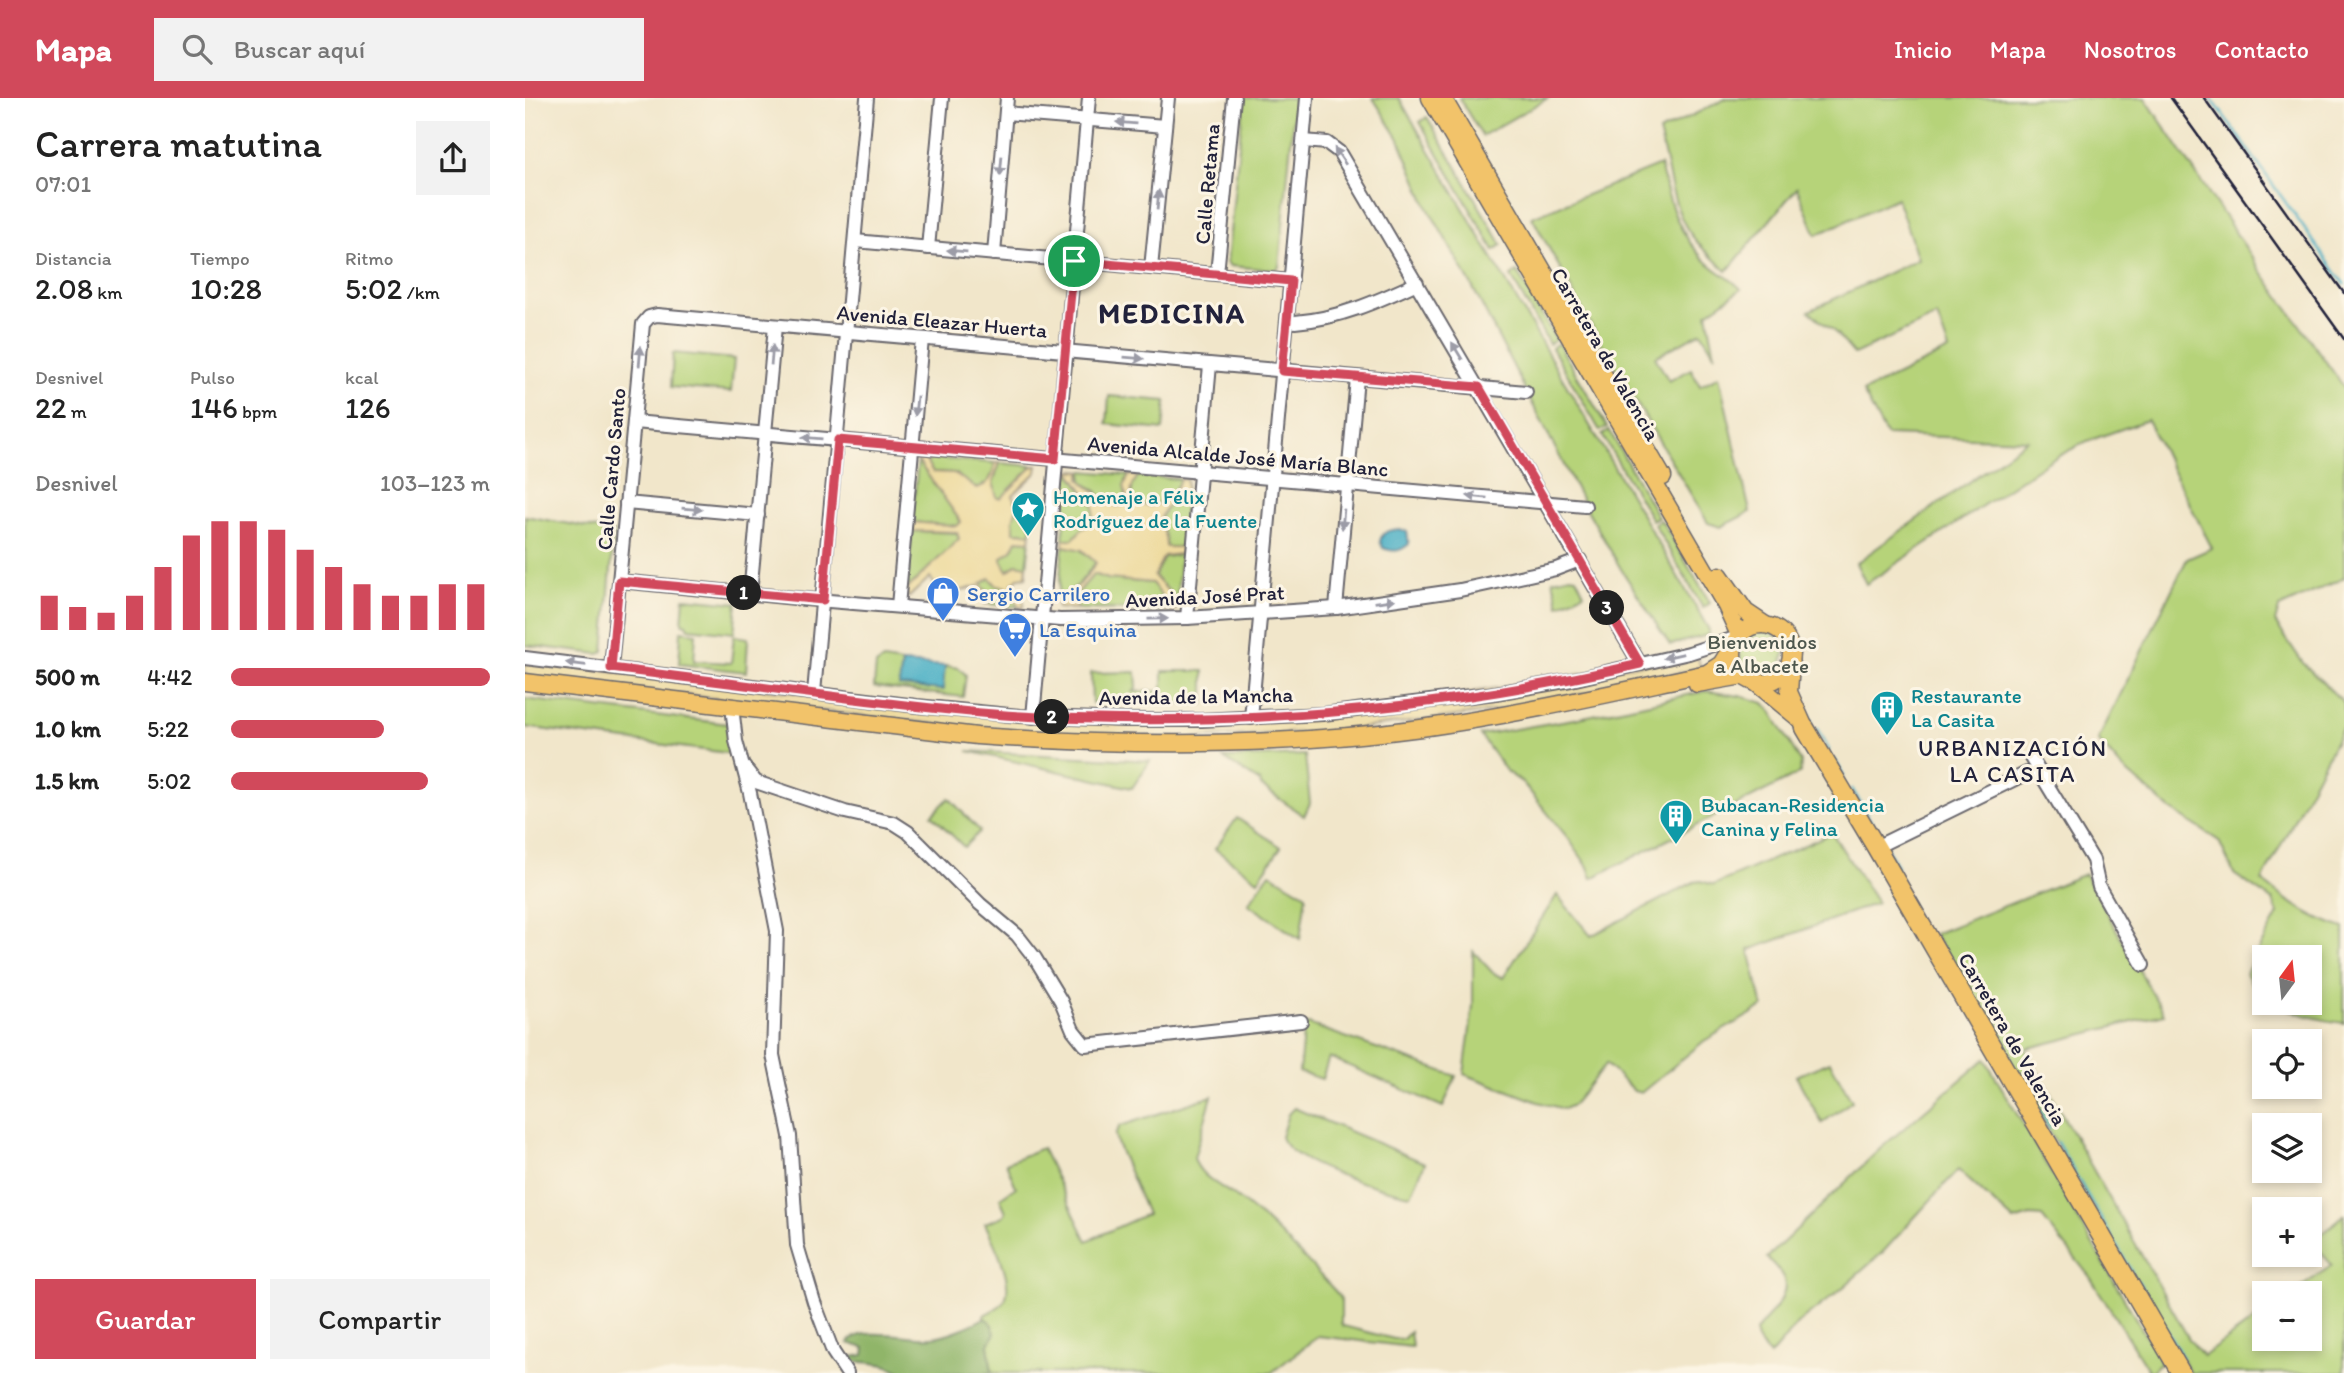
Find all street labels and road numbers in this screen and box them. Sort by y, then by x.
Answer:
street label: Calle Retama [1189,123,1225,245]
street label: Carretera de Valencia [1546,263,1666,445]
street label: Avenida Eleazar Huerta [836,299,1048,343]
street label: Calle Cardo Santo [591,387,631,551]
street label: Avenida Alcalde José María Blanc [1087,430,1390,482]
street label: Avenida José Prat [1125,579,1285,613]
street label: Avenida de la Mancha [1099,682,1294,710]
street label: Carretera de Valencia [1953,948,2073,1130]

